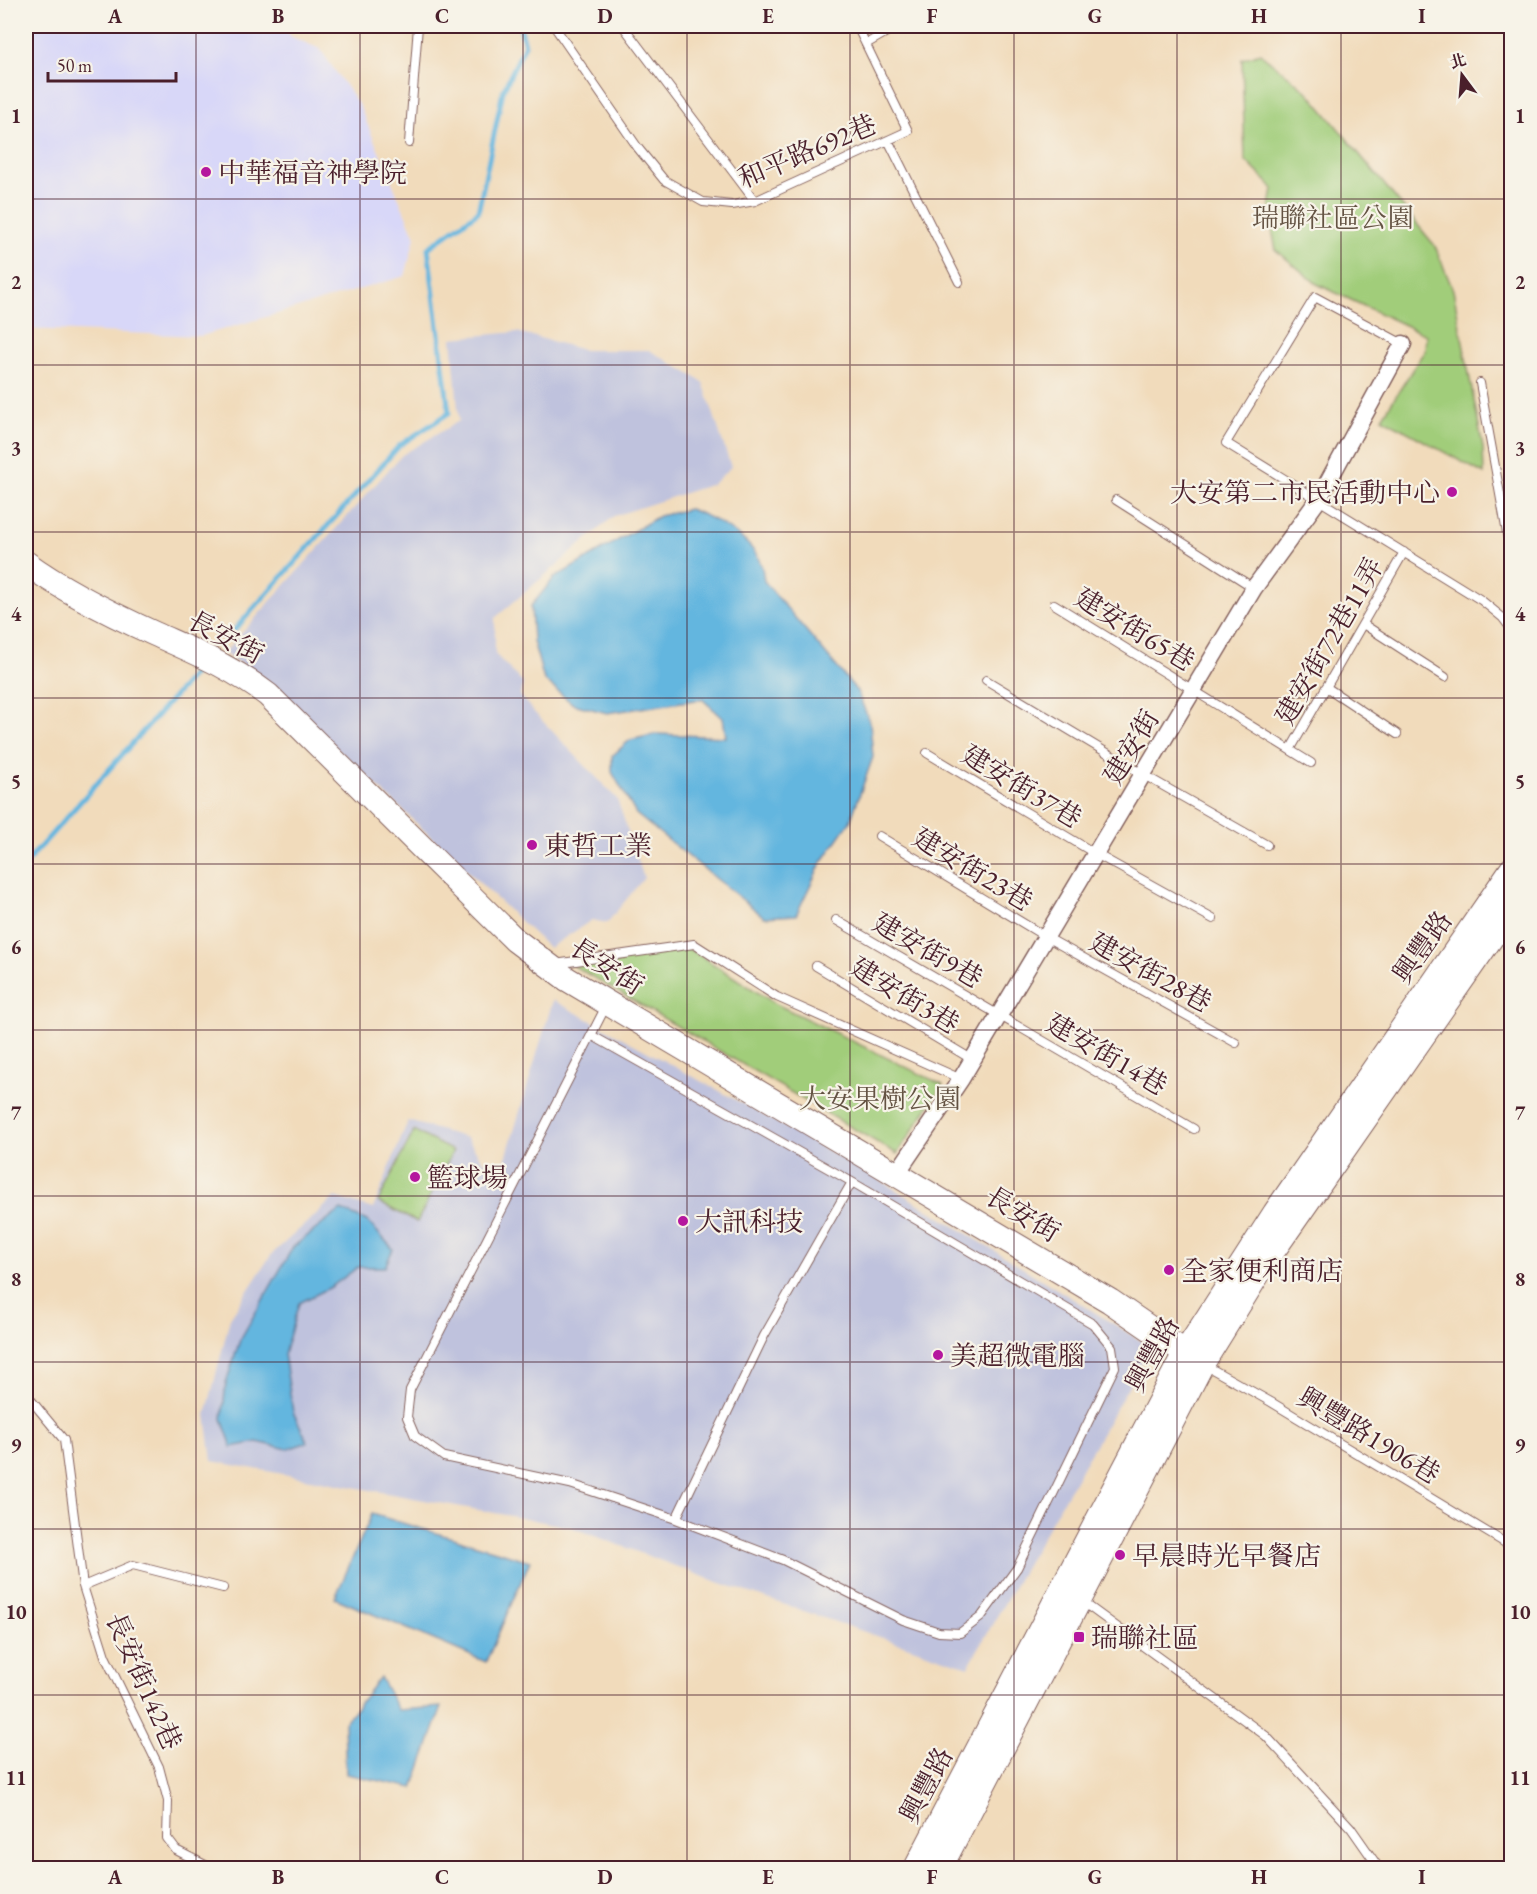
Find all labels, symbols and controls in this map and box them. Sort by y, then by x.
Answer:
text: A [107,3,123,29]
text: B [272,3,284,29]
text: C [435,3,449,29]
text: D [597,3,613,29]
text: E [762,3,774,29]
text: F [927,3,938,29]
text: G [1088,3,1102,29]
text: H [1251,3,1267,29]
text: I [1418,3,1426,29]
scale bar [48,45,176,83]
north arrow [1432,45,1492,105]
text: 北 [1447,49,1469,73]
text: 50 m [57,54,92,77]
text: 1 [11,103,21,129]
text: 1 [1515,103,1525,129]
street label: 和平路692巷 [733,106,881,196]
place label: 中華福音神學院 [218,155,407,190]
marker: 中華福音神學院 [199,165,213,179]
park label: 瑞聯社區公園 [1252,200,1414,235]
text: 2 [11,269,22,295]
text: 2 [1515,269,1526,295]
text: 3 [11,435,21,461]
text: 3 [1515,435,1525,461]
place label: 大安第二市民活動中心 [1170,475,1440,510]
marker: 大安第二市民活動中心 [1445,485,1459,499]
street label: 建安街72巷11弄 [1267,551,1391,731]
street label: 建安街65巷 [1069,580,1201,678]
text: 4 [11,601,22,627]
text: 4 [1515,601,1526,627]
street label: 長安街 [182,603,270,671]
street label: 建安街 [1095,703,1167,791]
street label: 建安街37巷 [956,737,1088,835]
text: 5 [11,768,21,794]
text: 5 [1515,768,1525,794]
street label: 建安街23巷 [907,820,1039,918]
place label: 東哲工業 [544,828,652,863]
marker: 東哲工業 [525,838,539,852]
street label: 興豐路 [1384,904,1460,990]
street label: 建安街9巷 [867,905,989,995]
street label: 建安街28巷 [1084,924,1218,1020]
street label: 長安街 [564,929,650,1003]
text: 6 [11,934,22,960]
text: 6 [1515,934,1526,960]
street label: 建安街3巷 [844,949,966,1041]
street label: 建安街14巷 [1040,1005,1174,1103]
park label: 大安果樹公園 [799,1081,961,1116]
text: 7 [11,1100,22,1126]
text: 7 [1515,1100,1526,1126]
place label: 籃球場 [427,1160,508,1195]
marker: 籃球場 [408,1170,422,1184]
street label: 長安街 [979,1178,1067,1250]
place label: 大訊科技 [695,1204,803,1239]
marker: 大訊科技 [676,1214,690,1228]
place label: 全家便利商店 [1181,1253,1343,1288]
marker: 全家便利商店 [1162,1263,1176,1277]
text: 8 [11,1266,21,1292]
text: 8 [1515,1266,1525,1292]
street label: 興豐路 [1117,1310,1187,1398]
place label: 美超微電腦 [950,1338,1085,1373]
marker: 美超微電腦 [931,1348,945,1362]
street label: 興豐路1906巷 [1291,1379,1447,1491]
text: 9 [11,1432,22,1458]
text: 9 [1515,1432,1526,1458]
place label: 早晨時光早餐店 [1132,1538,1321,1573]
marker: 早晨時光早餐店 [1113,1548,1127,1562]
text: 10 [5,1599,27,1625]
text: 10 [1509,1599,1531,1625]
street label: 長安街142巷 [98,1607,190,1755]
place label: 瑞聯社區 [1091,1620,1199,1655]
marker: 瑞聯社區 [1072,1630,1086,1644]
street label: 興豐路 [892,1741,960,1829]
text: 11 [5,1765,27,1791]
text: 11 [1509,1765,1531,1791]
text: A [107,1864,123,1890]
text: B [272,1864,284,1890]
text: C [435,1864,449,1890]
text: D [597,1864,613,1890]
text: E [762,1864,774,1890]
text: F [927,1864,938,1890]
text: G [1088,1864,1102,1890]
text: H [1251,1864,1267,1890]
text: I [1418,1864,1426,1890]

